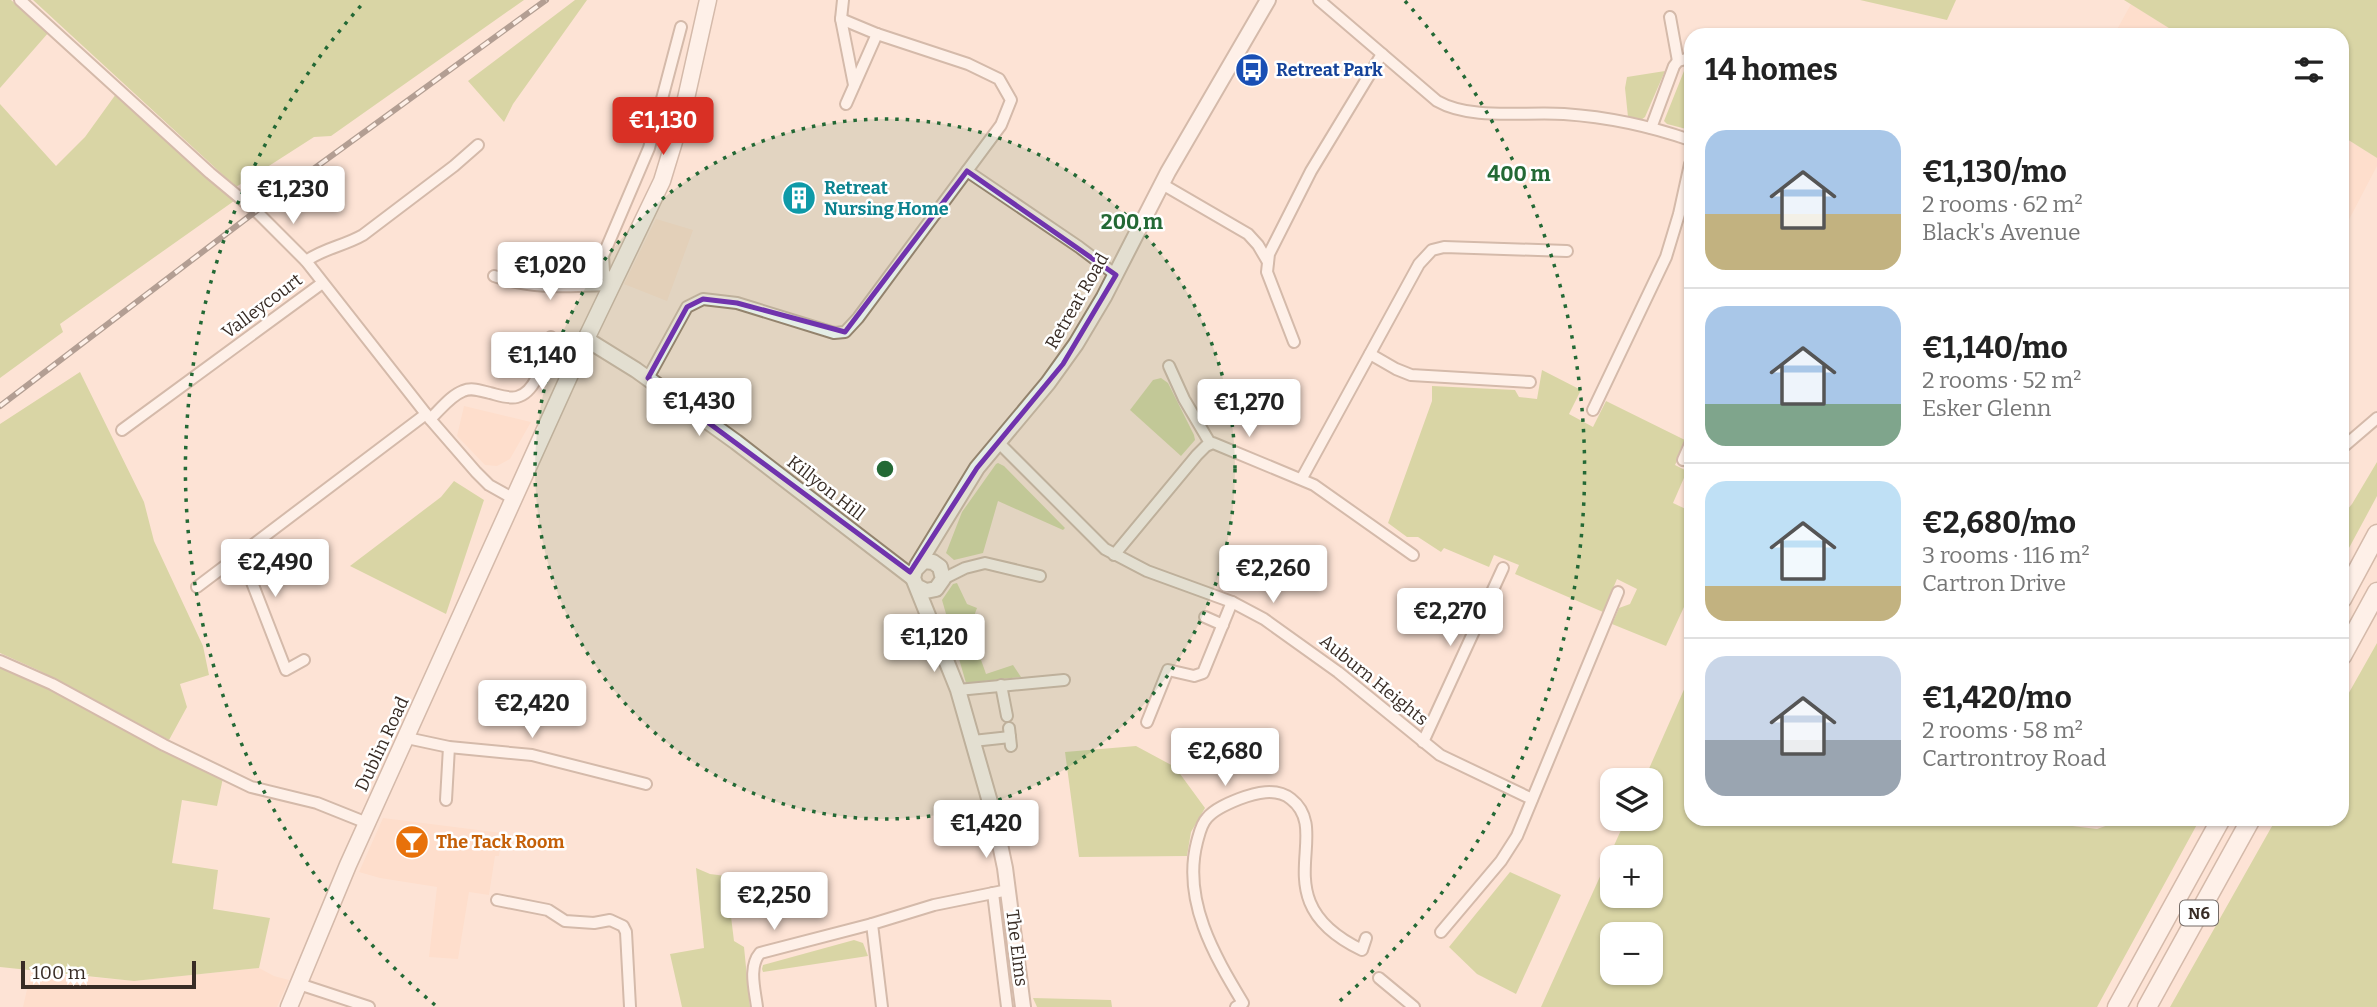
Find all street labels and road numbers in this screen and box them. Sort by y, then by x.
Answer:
street label: Retreat Road [1041,249,1114,353]
street label: Valleycourt [218,268,307,343]
street label: Killyon Hill [783,451,869,525]
street label: Auburn Heights [1315,630,1433,730]
street label: Dublin Road [350,693,414,795]
road number: N6 [2180,900,2218,925]
street label: The Elms [1001,908,1033,988]

